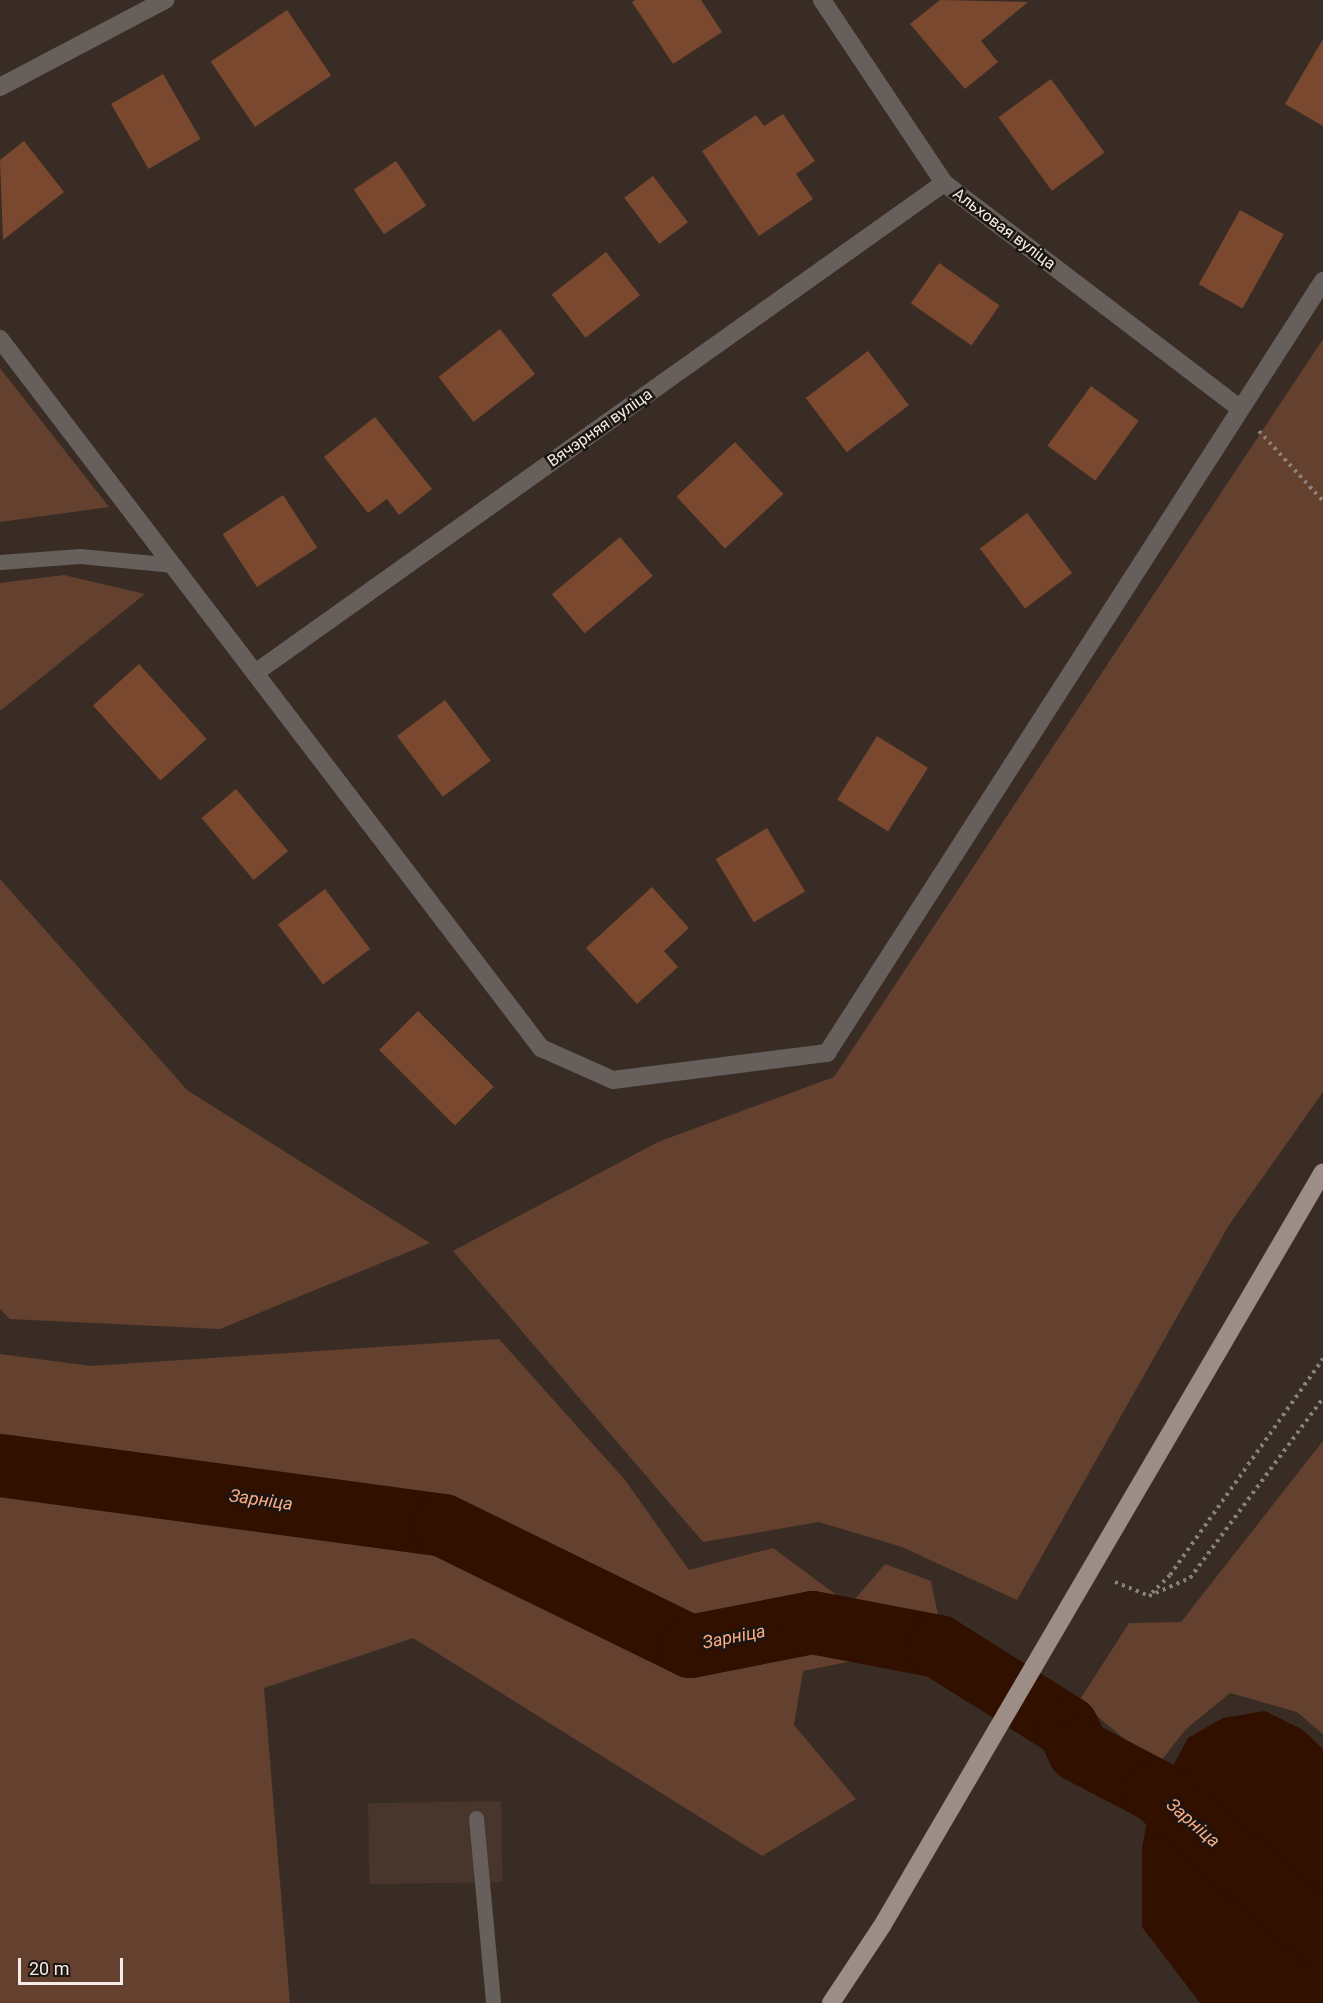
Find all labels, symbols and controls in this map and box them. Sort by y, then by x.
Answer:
street label: Альховая вуліца [949,184,1059,274]
street label: Вячэрняя вуліца [544,385,656,471]
water label: Зарніца [228,1485,294,1515]
water label: Зарніца [701,1620,767,1654]
water label: Зарніца [1162,1794,1224,1852]
scale bar [21,1946,126,1984]
text: 20 m [29,1958,69,1979]

